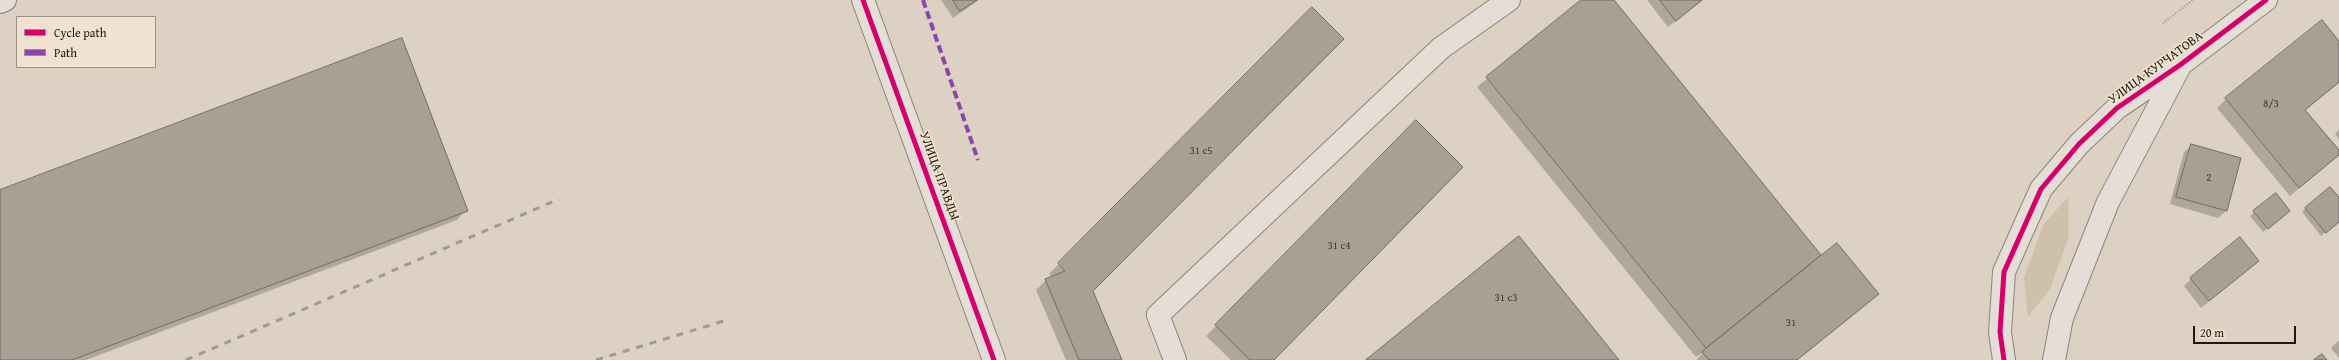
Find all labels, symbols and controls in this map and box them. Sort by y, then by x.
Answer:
legend [16,16,156,68]
text: Cycle path [54,24,106,41]
street label: УЛИЦА КУРЧАТОВА [2106,28,2206,108]
text: Path [54,44,77,61]
house number: 8/3 [2263,97,2279,111]
street label: УЛИЦА ПРАВДЫ [916,130,962,222]
house number: 31 с5 [1189,144,1213,158]
house number: 2 [2206,171,2212,185]
house number: 31 с4 [1327,239,1351,253]
house number: 31 с3 [1494,291,1518,305]
house number: 31 [1786,316,1796,330]
scale bar [2195,318,2298,344]
text: 20 m [2200,324,2224,341]

